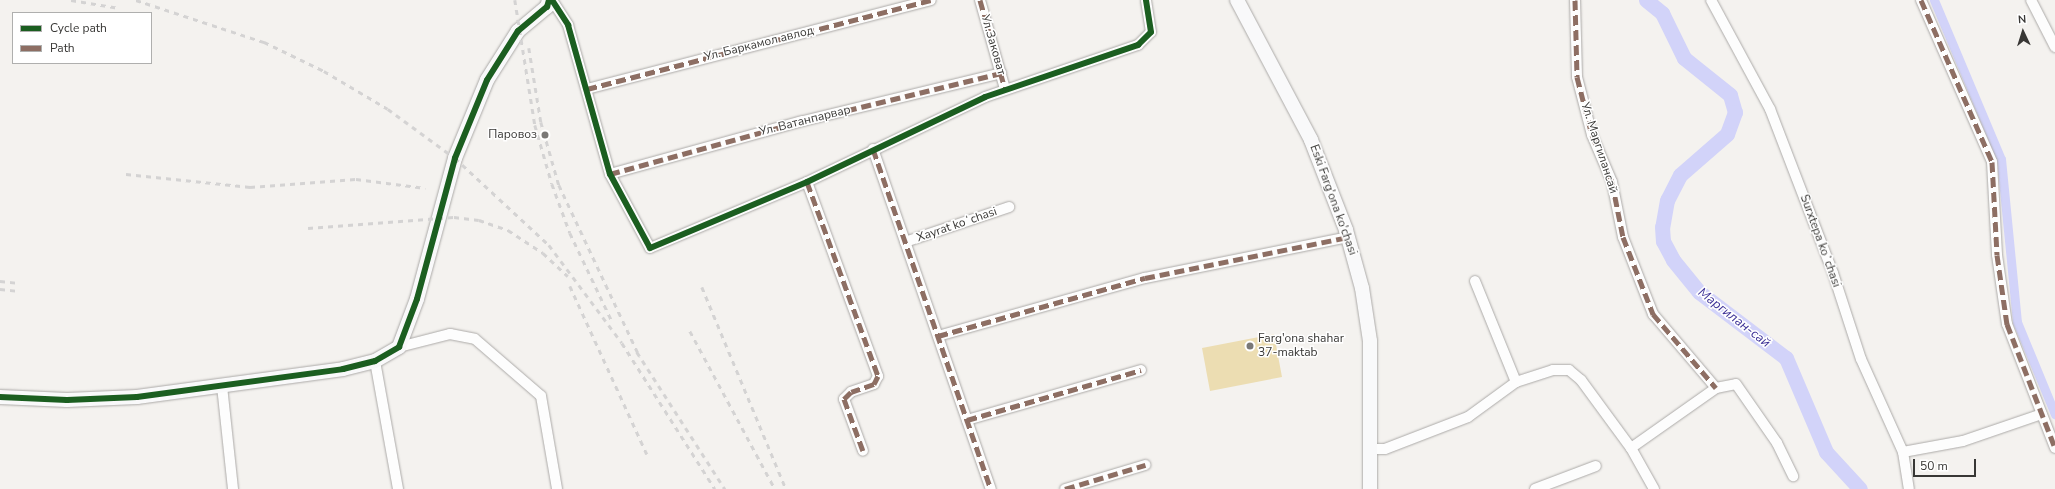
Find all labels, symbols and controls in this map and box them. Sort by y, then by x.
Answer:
legend [12,12,152,64]
north arrow [2003,12,2043,52]
text: N [2017,12,2027,27]
street label: Ул.Заковат [978,13,1008,77]
text: Cycle path [50,20,107,36]
street label: Ул. Баркамол авлод [703,23,815,65]
text: Path [50,40,75,56]
street label: Ул. Маргилансай [1577,101,1621,195]
street label: Ул. Ватанпарвар [758,103,852,139]
place label: Паровоз [488,128,537,142]
marker: Паровоз [540,130,550,140]
street label: Eski Farg'ona ko'chasi [1306,143,1360,257]
street label: Surxtepa koʻchasi [1797,193,1843,289]
street label: Xayrat koʻchasi [915,205,999,245]
water label: Маргилан-сай [1695,285,1773,351]
place label: Farg'ona shahar 37-maktab [1258,332,1344,360]
marker: Farg'ona shahar 37-maktab [1245,341,1255,351]
scale bar [1915,451,1978,477]
text: 50 m [1920,458,1948,474]

